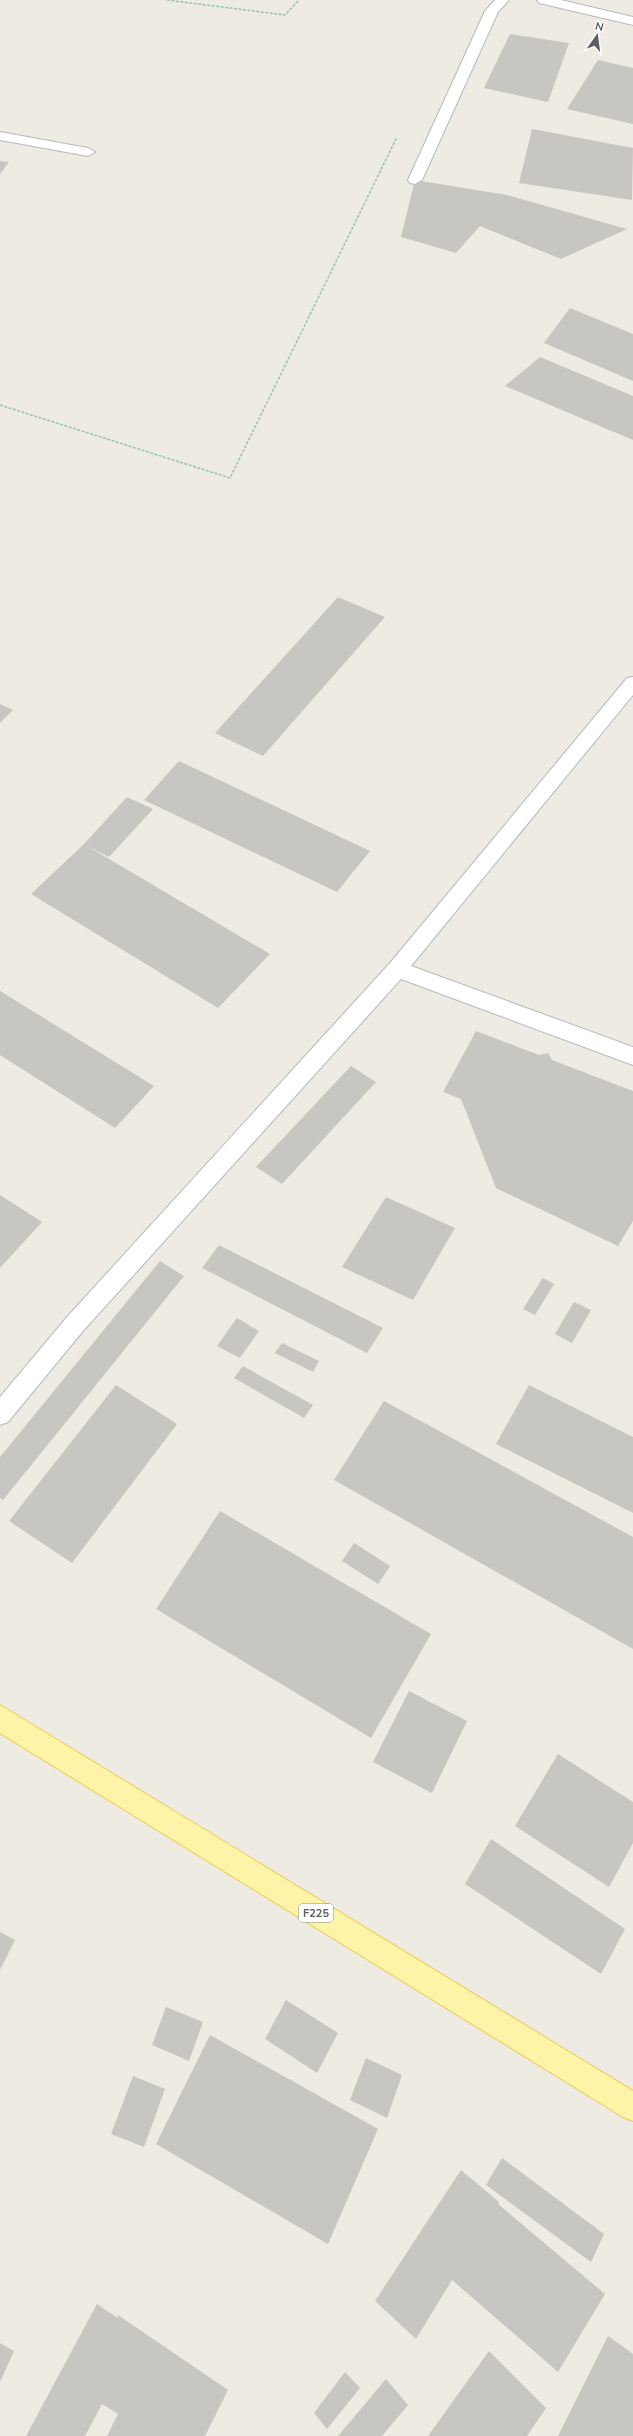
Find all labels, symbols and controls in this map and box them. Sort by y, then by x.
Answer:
north arrow [577,16,617,56]
text: N [593,19,605,35]
road number: F225 [299,1904,333,1922]

